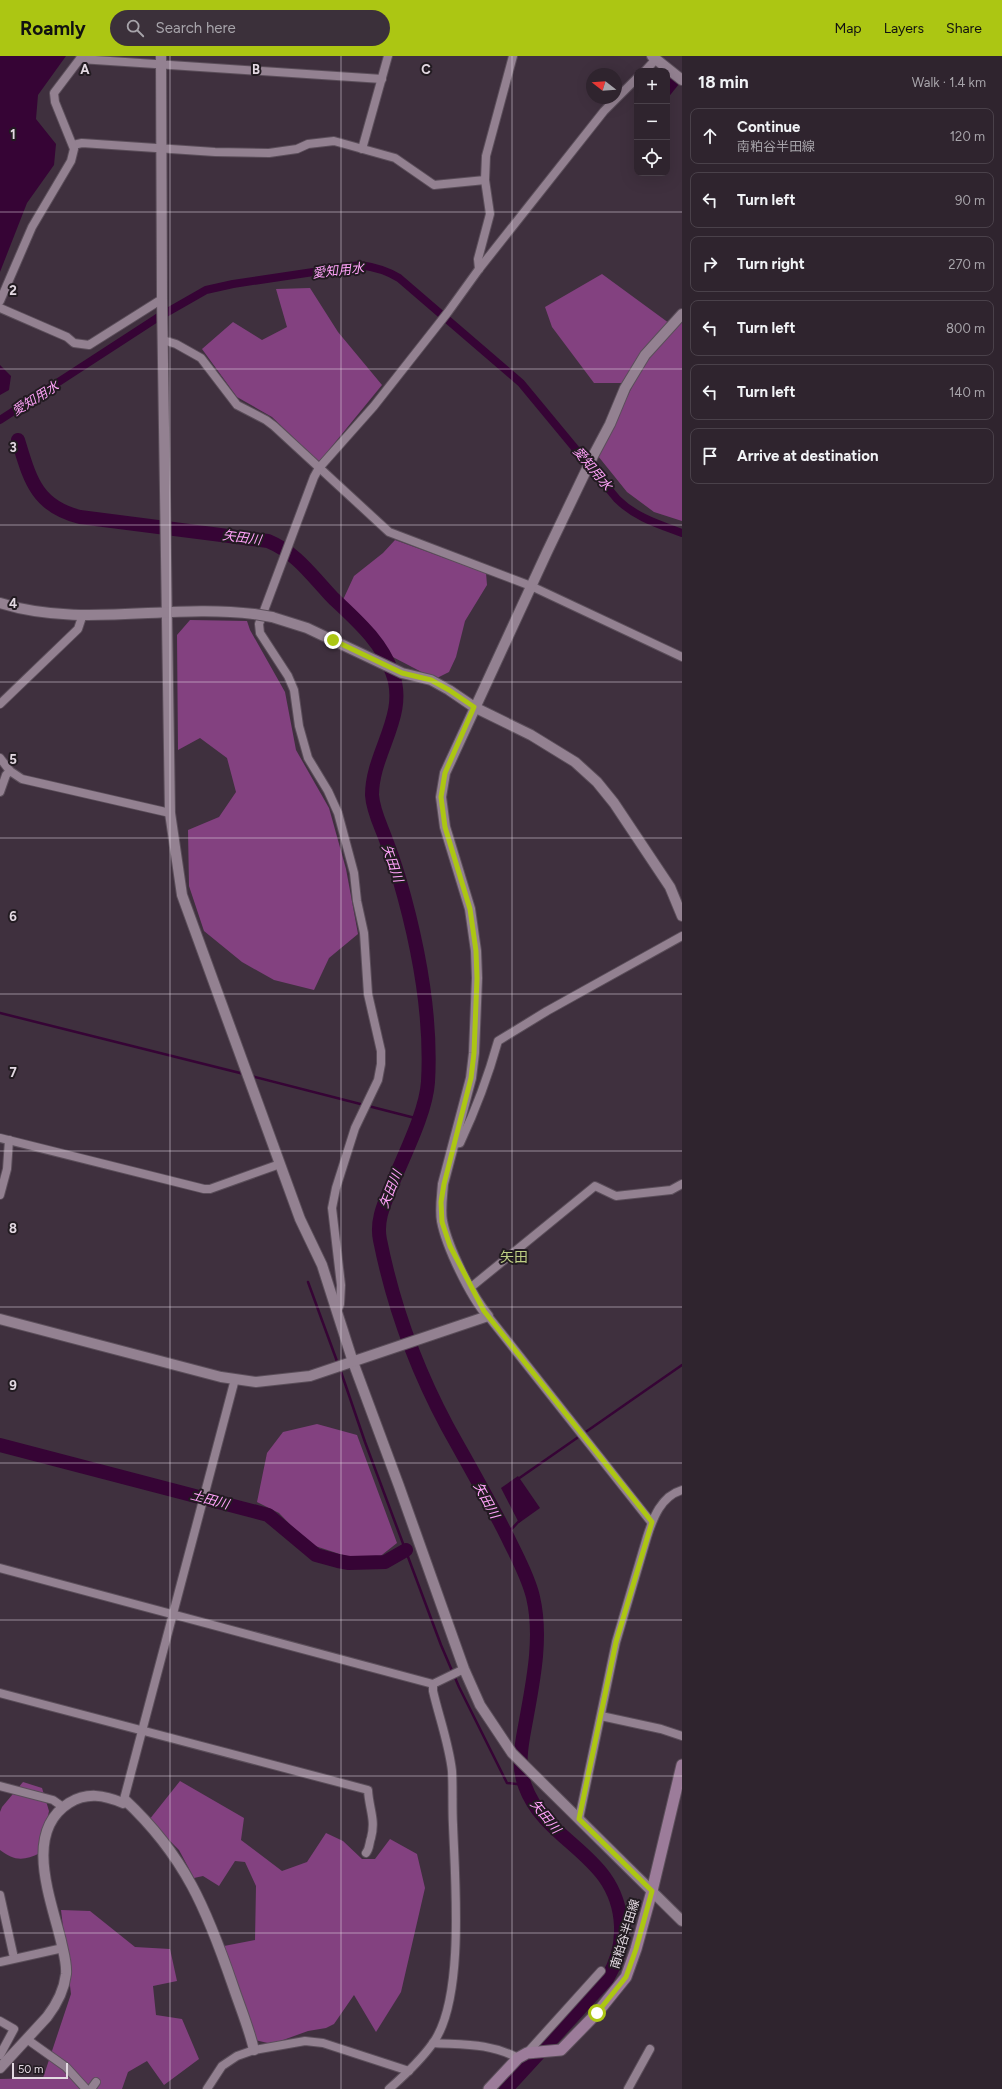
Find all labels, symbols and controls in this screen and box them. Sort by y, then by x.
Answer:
search box [110,10,390,46]
text: Roamly [20,17,86,40]
icon: search [124,17,146,39]
text: Search here [156,19,236,37]
text: Map [834,20,862,37]
text: Layers [884,20,924,37]
text: Share [946,20,982,37]
text: A [80,62,90,77]
text: B [252,62,260,77]
text: C [421,62,431,77]
north arrow [586,68,622,104]
map controls [634,68,670,176]
button: + [634,68,670,104]
text: 18 min [698,72,749,92]
text: Walk · 1.4 km [912,75,986,90]
button: − [634,104,670,140]
text: Continue [737,118,800,136]
icon: ahead [699,125,721,147]
text: 1 [10,127,16,142]
text: 120 m [950,129,985,144]
text: 南粕谷半田線 [737,139,815,154]
button: locate [634,140,670,176]
icon: left [699,189,721,211]
text: Turn left [737,191,795,209]
text: 90 m [955,193,985,208]
icon: right [699,253,721,275]
text: Turn right [737,255,805,273]
text: 270 m [948,257,985,272]
water label: 愛知用水 [311,260,367,281]
text: 2 [9,283,17,298]
icon: left [699,317,721,339]
text: Turn left [737,319,795,337]
text: 800 m [946,321,985,336]
water label: 愛知用水 [9,377,63,419]
icon: left [699,381,721,403]
text: Turn left [737,383,795,401]
text: 140 m [949,385,985,400]
text: 3 [9,440,17,455]
water label: 愛知用水 [570,444,616,495]
icon: arrive [699,445,721,467]
text: Arrive at destination [737,447,878,465]
water label: 矢田川 [222,527,264,548]
text: 4 [9,596,17,611]
route end [324,631,342,649]
text: 5 [9,752,17,767]
water label: 矢田川 [379,842,407,886]
text: 6 [9,909,17,924]
text: 7 [9,1065,17,1080]
water label: 矢田川 [376,1166,405,1210]
text: 8 [9,1221,17,1236]
district label: 矢田 [500,1249,528,1266]
text: 9 [9,1378,17,1393]
water label: 矢田川 [471,1480,504,1523]
water label: 土田川 [189,1487,233,1512]
water label: 矢田川 [528,1796,565,1838]
street label: 南粕谷半田線 [608,1898,642,1970]
route start [588,2004,606,2022]
scale bar [12,2061,68,2080]
text: 50 m [18,2063,43,2076]

